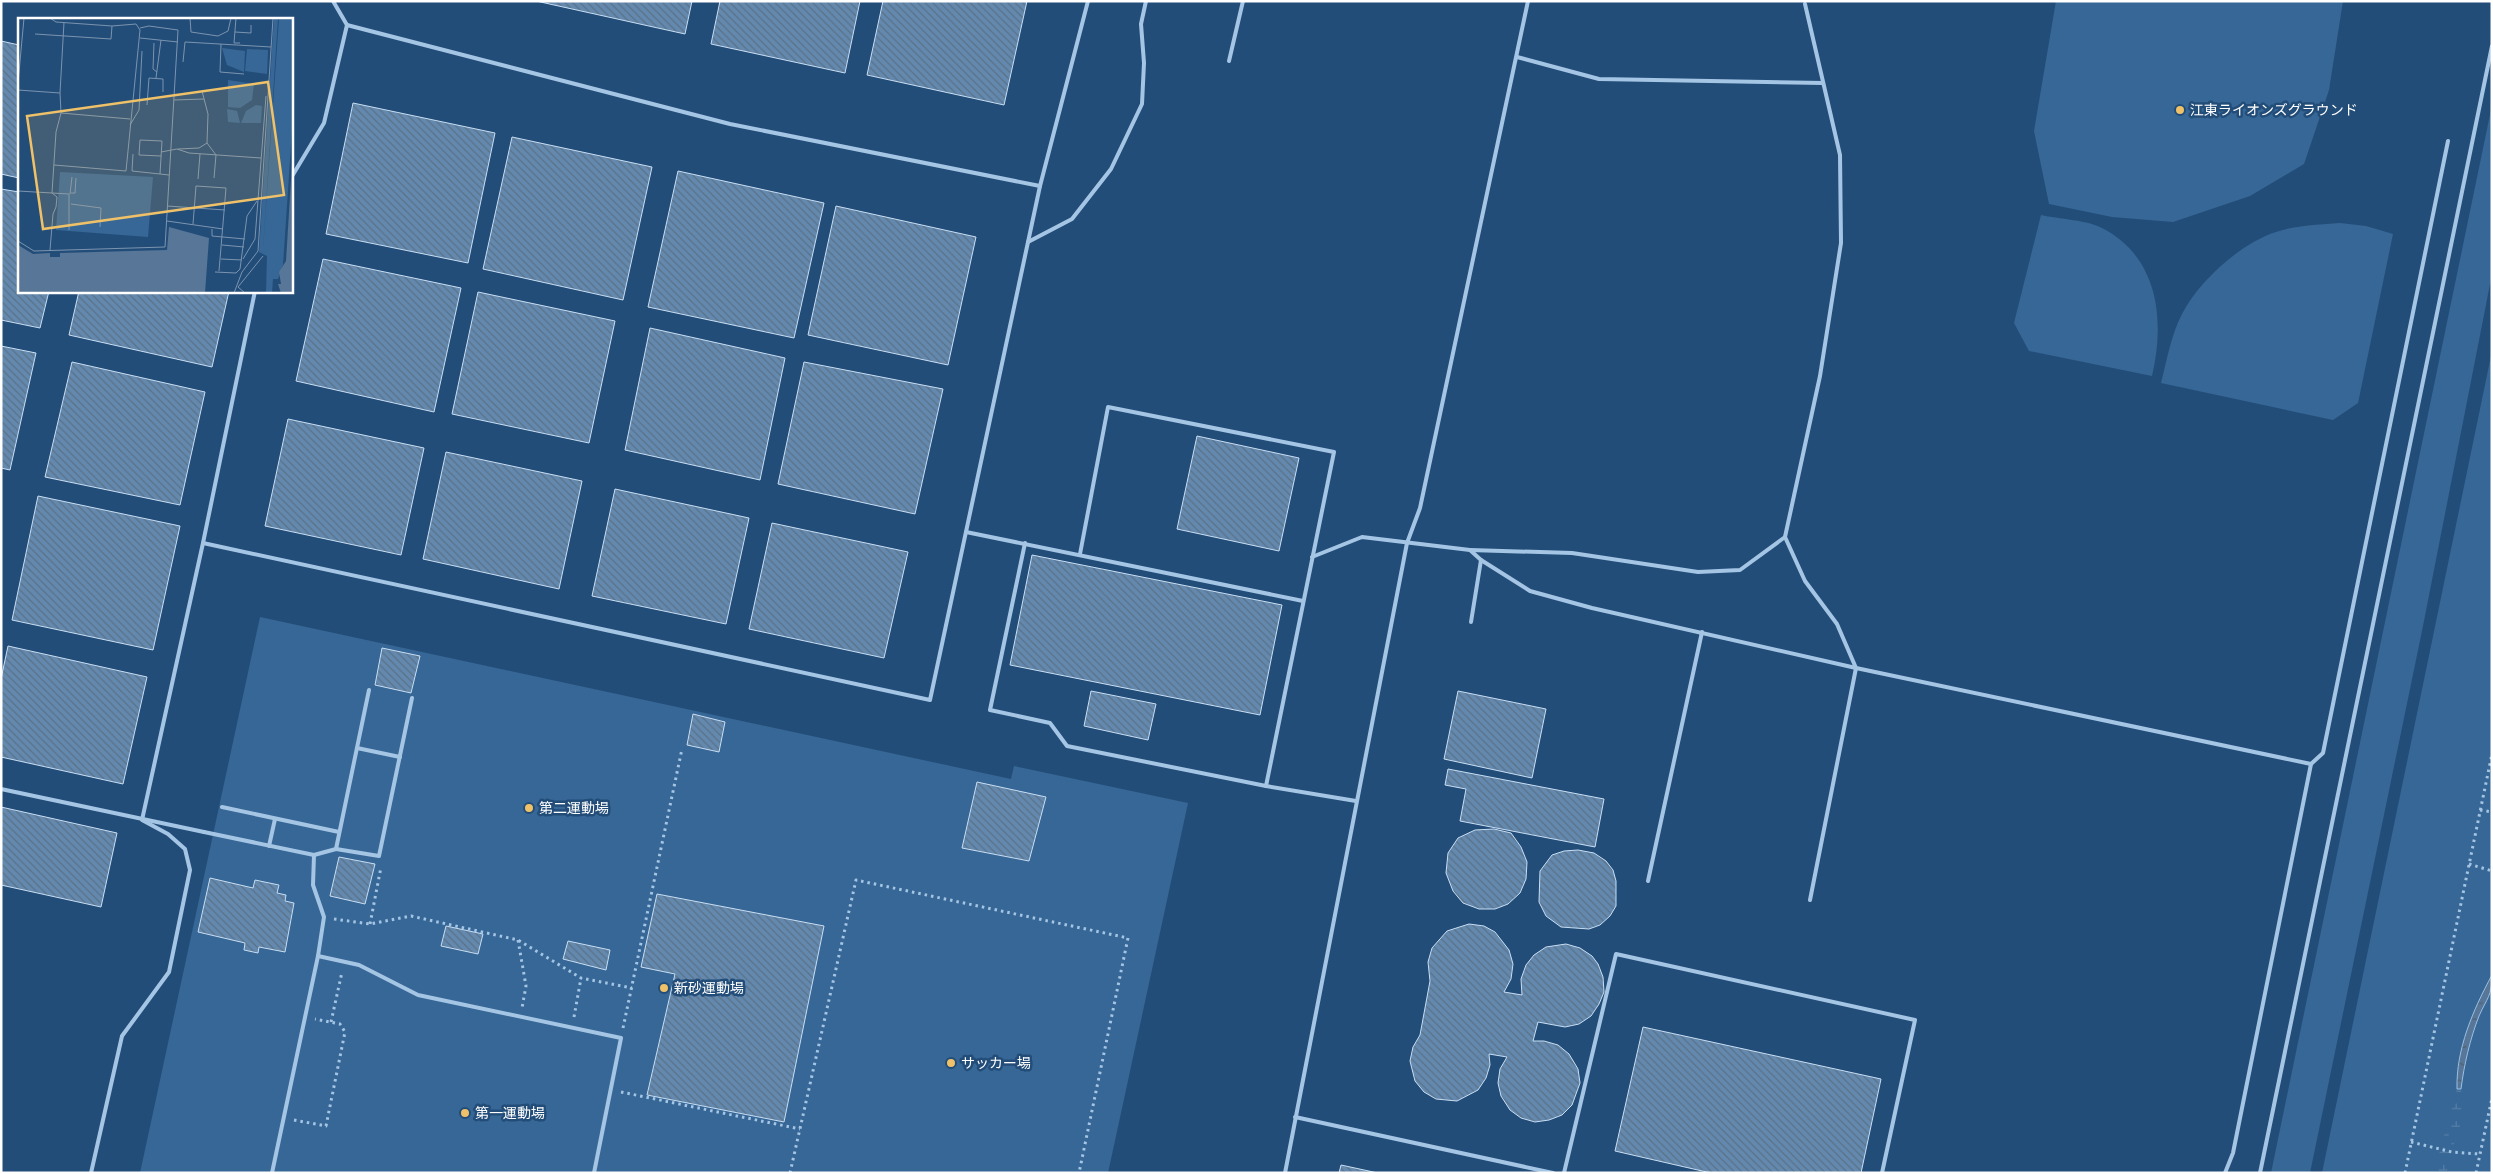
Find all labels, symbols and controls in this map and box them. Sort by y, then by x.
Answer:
inset map [18,18,292,292]
place label: 江東ライオンズグラウンド [2190,102,2358,118]
marker: 江東ライオンズグラウンド [2174,104,2186,116]
place label: 第二運動場 [539,800,609,816]
marker: 第二運動場 [523,802,535,814]
place label: 新砂運動場 [674,980,744,996]
marker: 新砂運動場 [658,982,670,994]
place label: サッカー場 [961,1055,1031,1071]
marker: サッカー場 [945,1057,957,1069]
place label: 第一運動場 [475,1105,545,1121]
marker: 第一運動場 [459,1107,471,1119]

